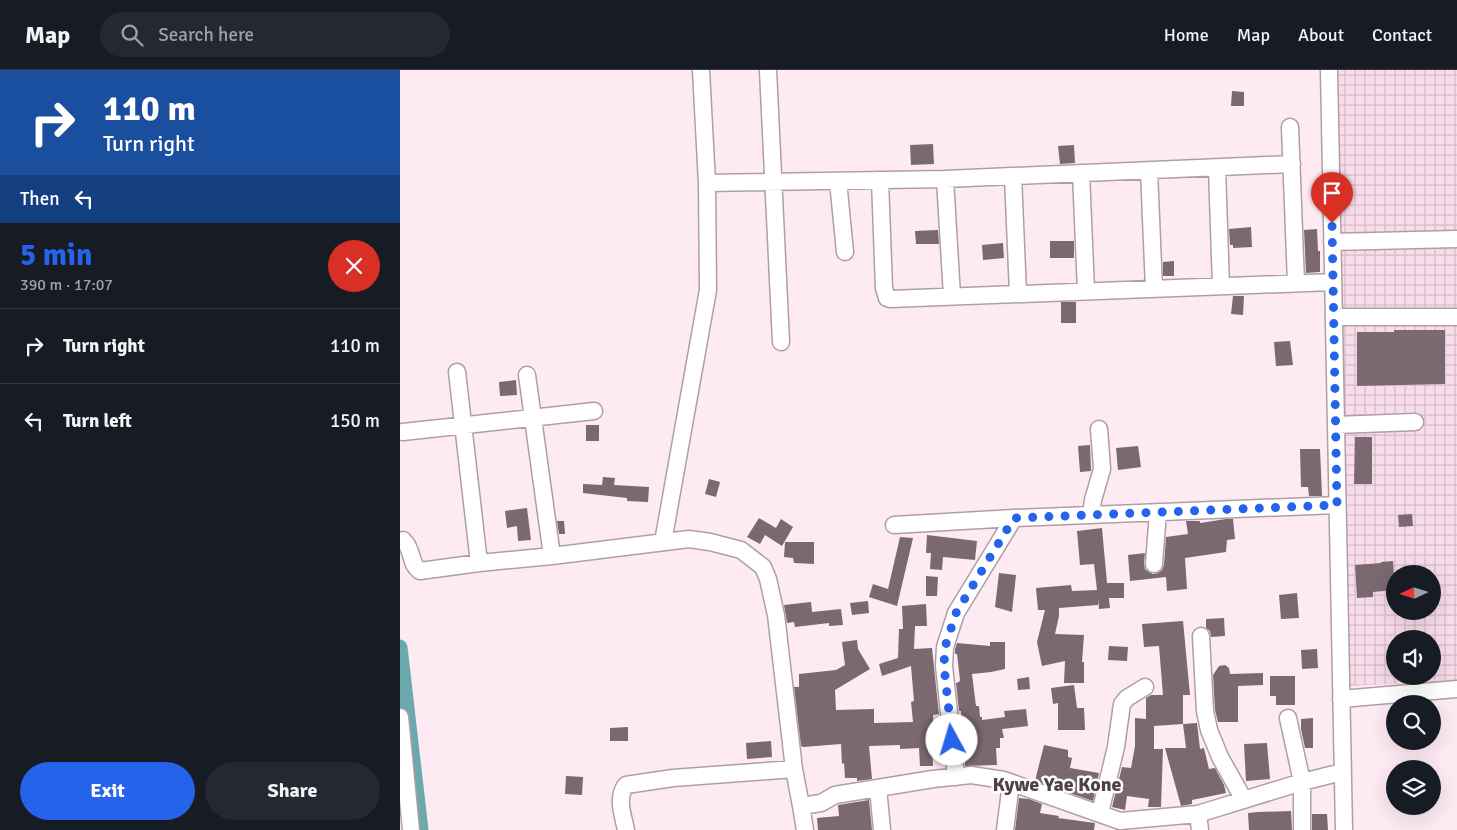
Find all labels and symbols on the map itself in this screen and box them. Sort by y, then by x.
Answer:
pin [1311,172,1353,223]
north arrow [1386,565,1441,620]
position arrow [925,713,977,765]
district label: Kywe Yae Kone [992,772,1122,797]

